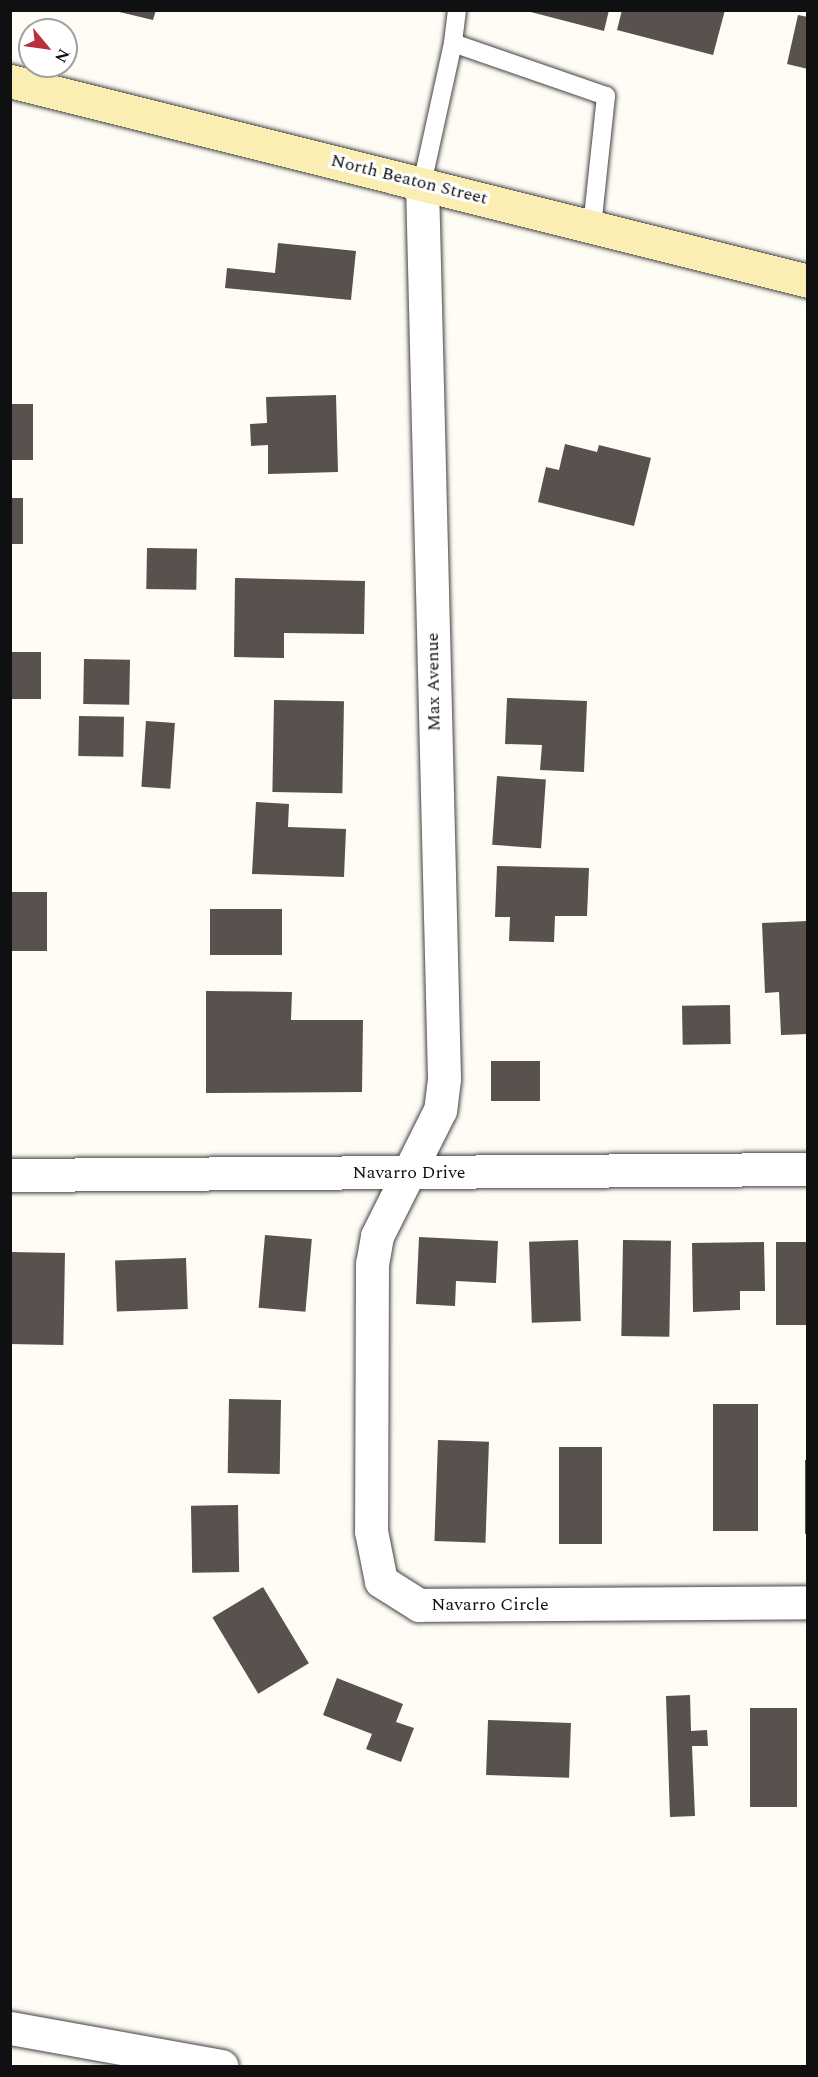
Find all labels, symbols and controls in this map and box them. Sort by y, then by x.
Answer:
north arrow [18,18,78,78]
text: N [48,44,76,67]
street label: North Beaton Street [329,150,489,210]
street label: Max Avenue [422,632,446,732]
street label: Navarro Drive [352,1162,466,1184]
street label: Navarro Circle [431,1594,549,1616]

